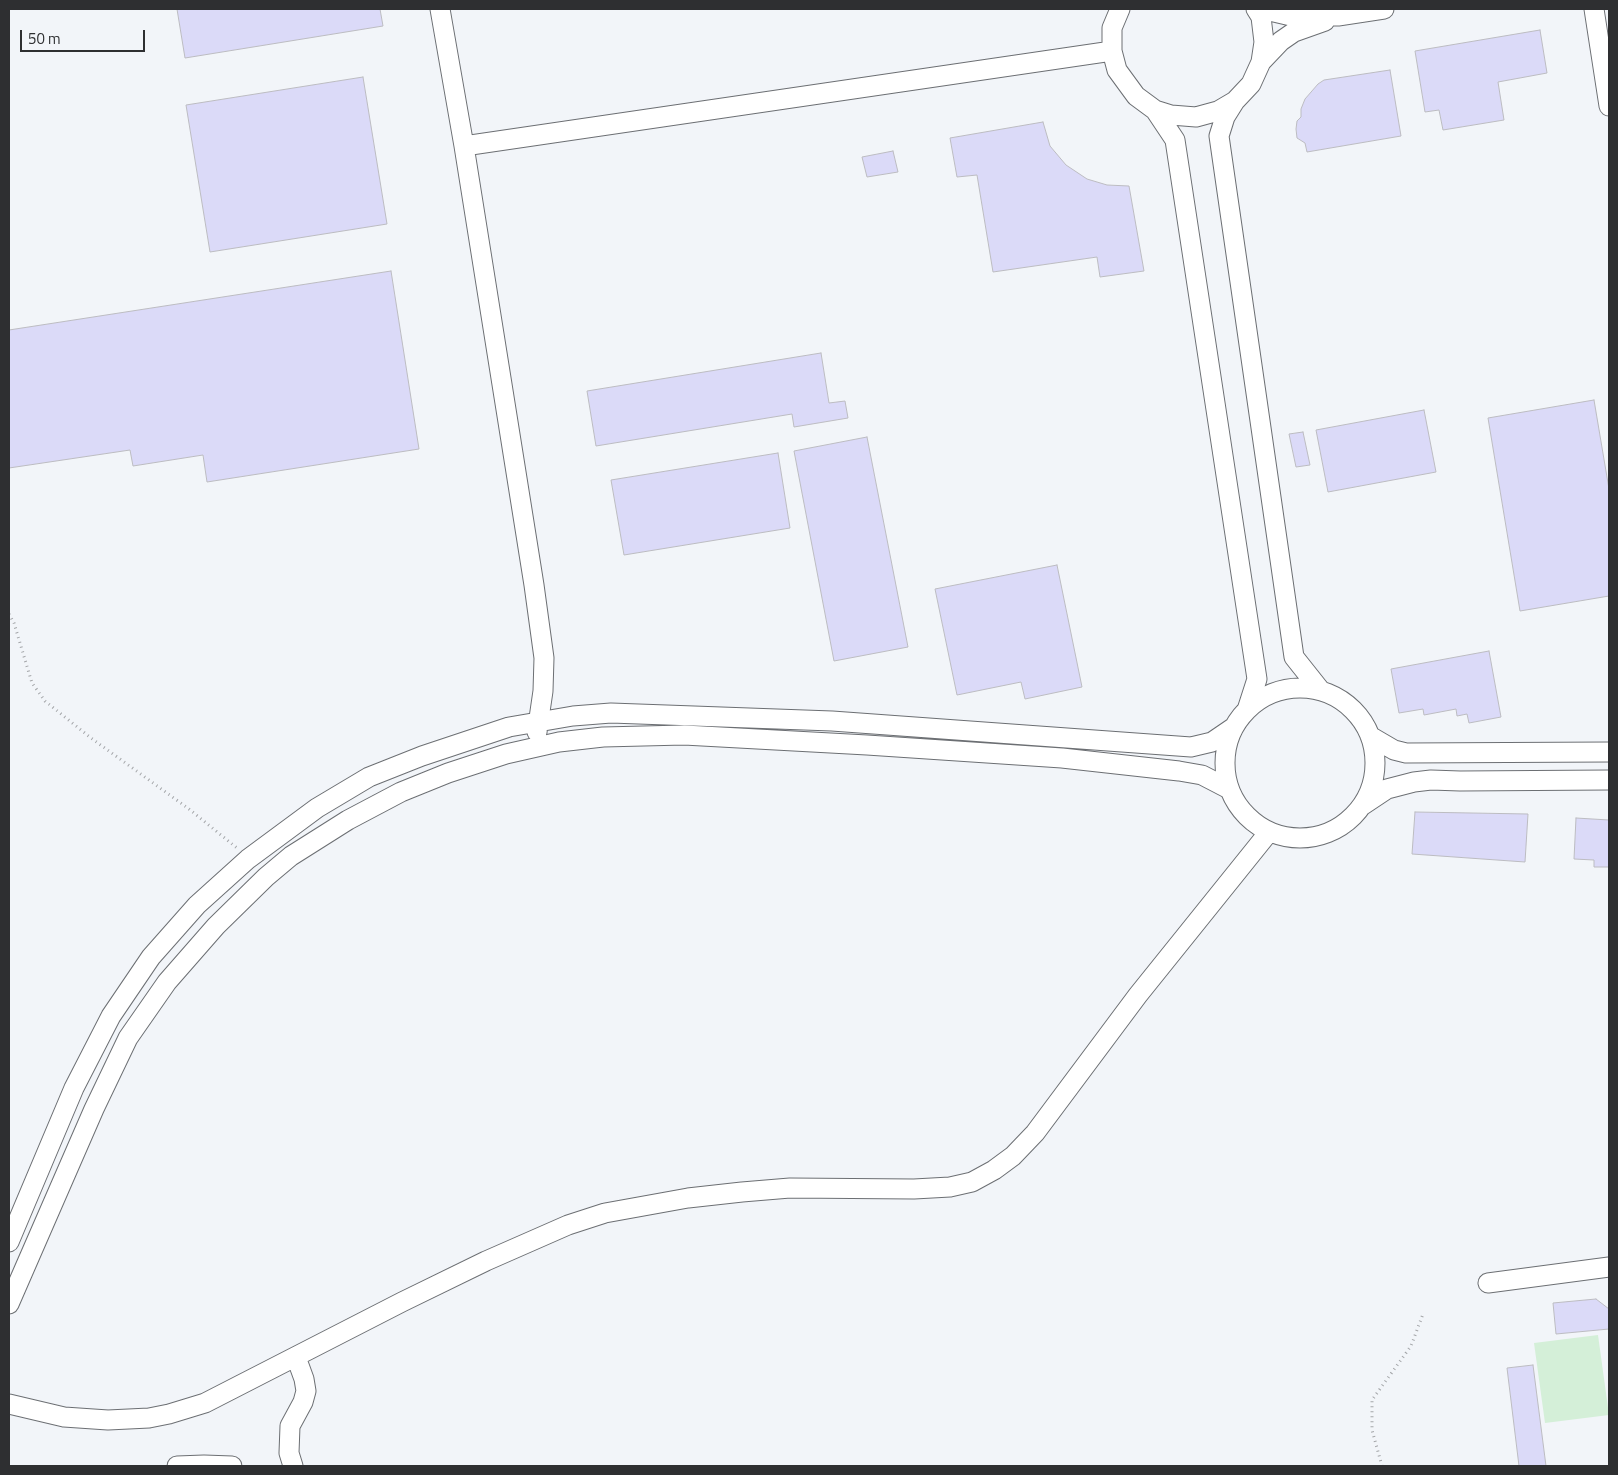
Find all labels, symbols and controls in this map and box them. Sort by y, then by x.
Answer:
scale bar [22,20,148,52]
text: 50 m [28,27,61,50]

